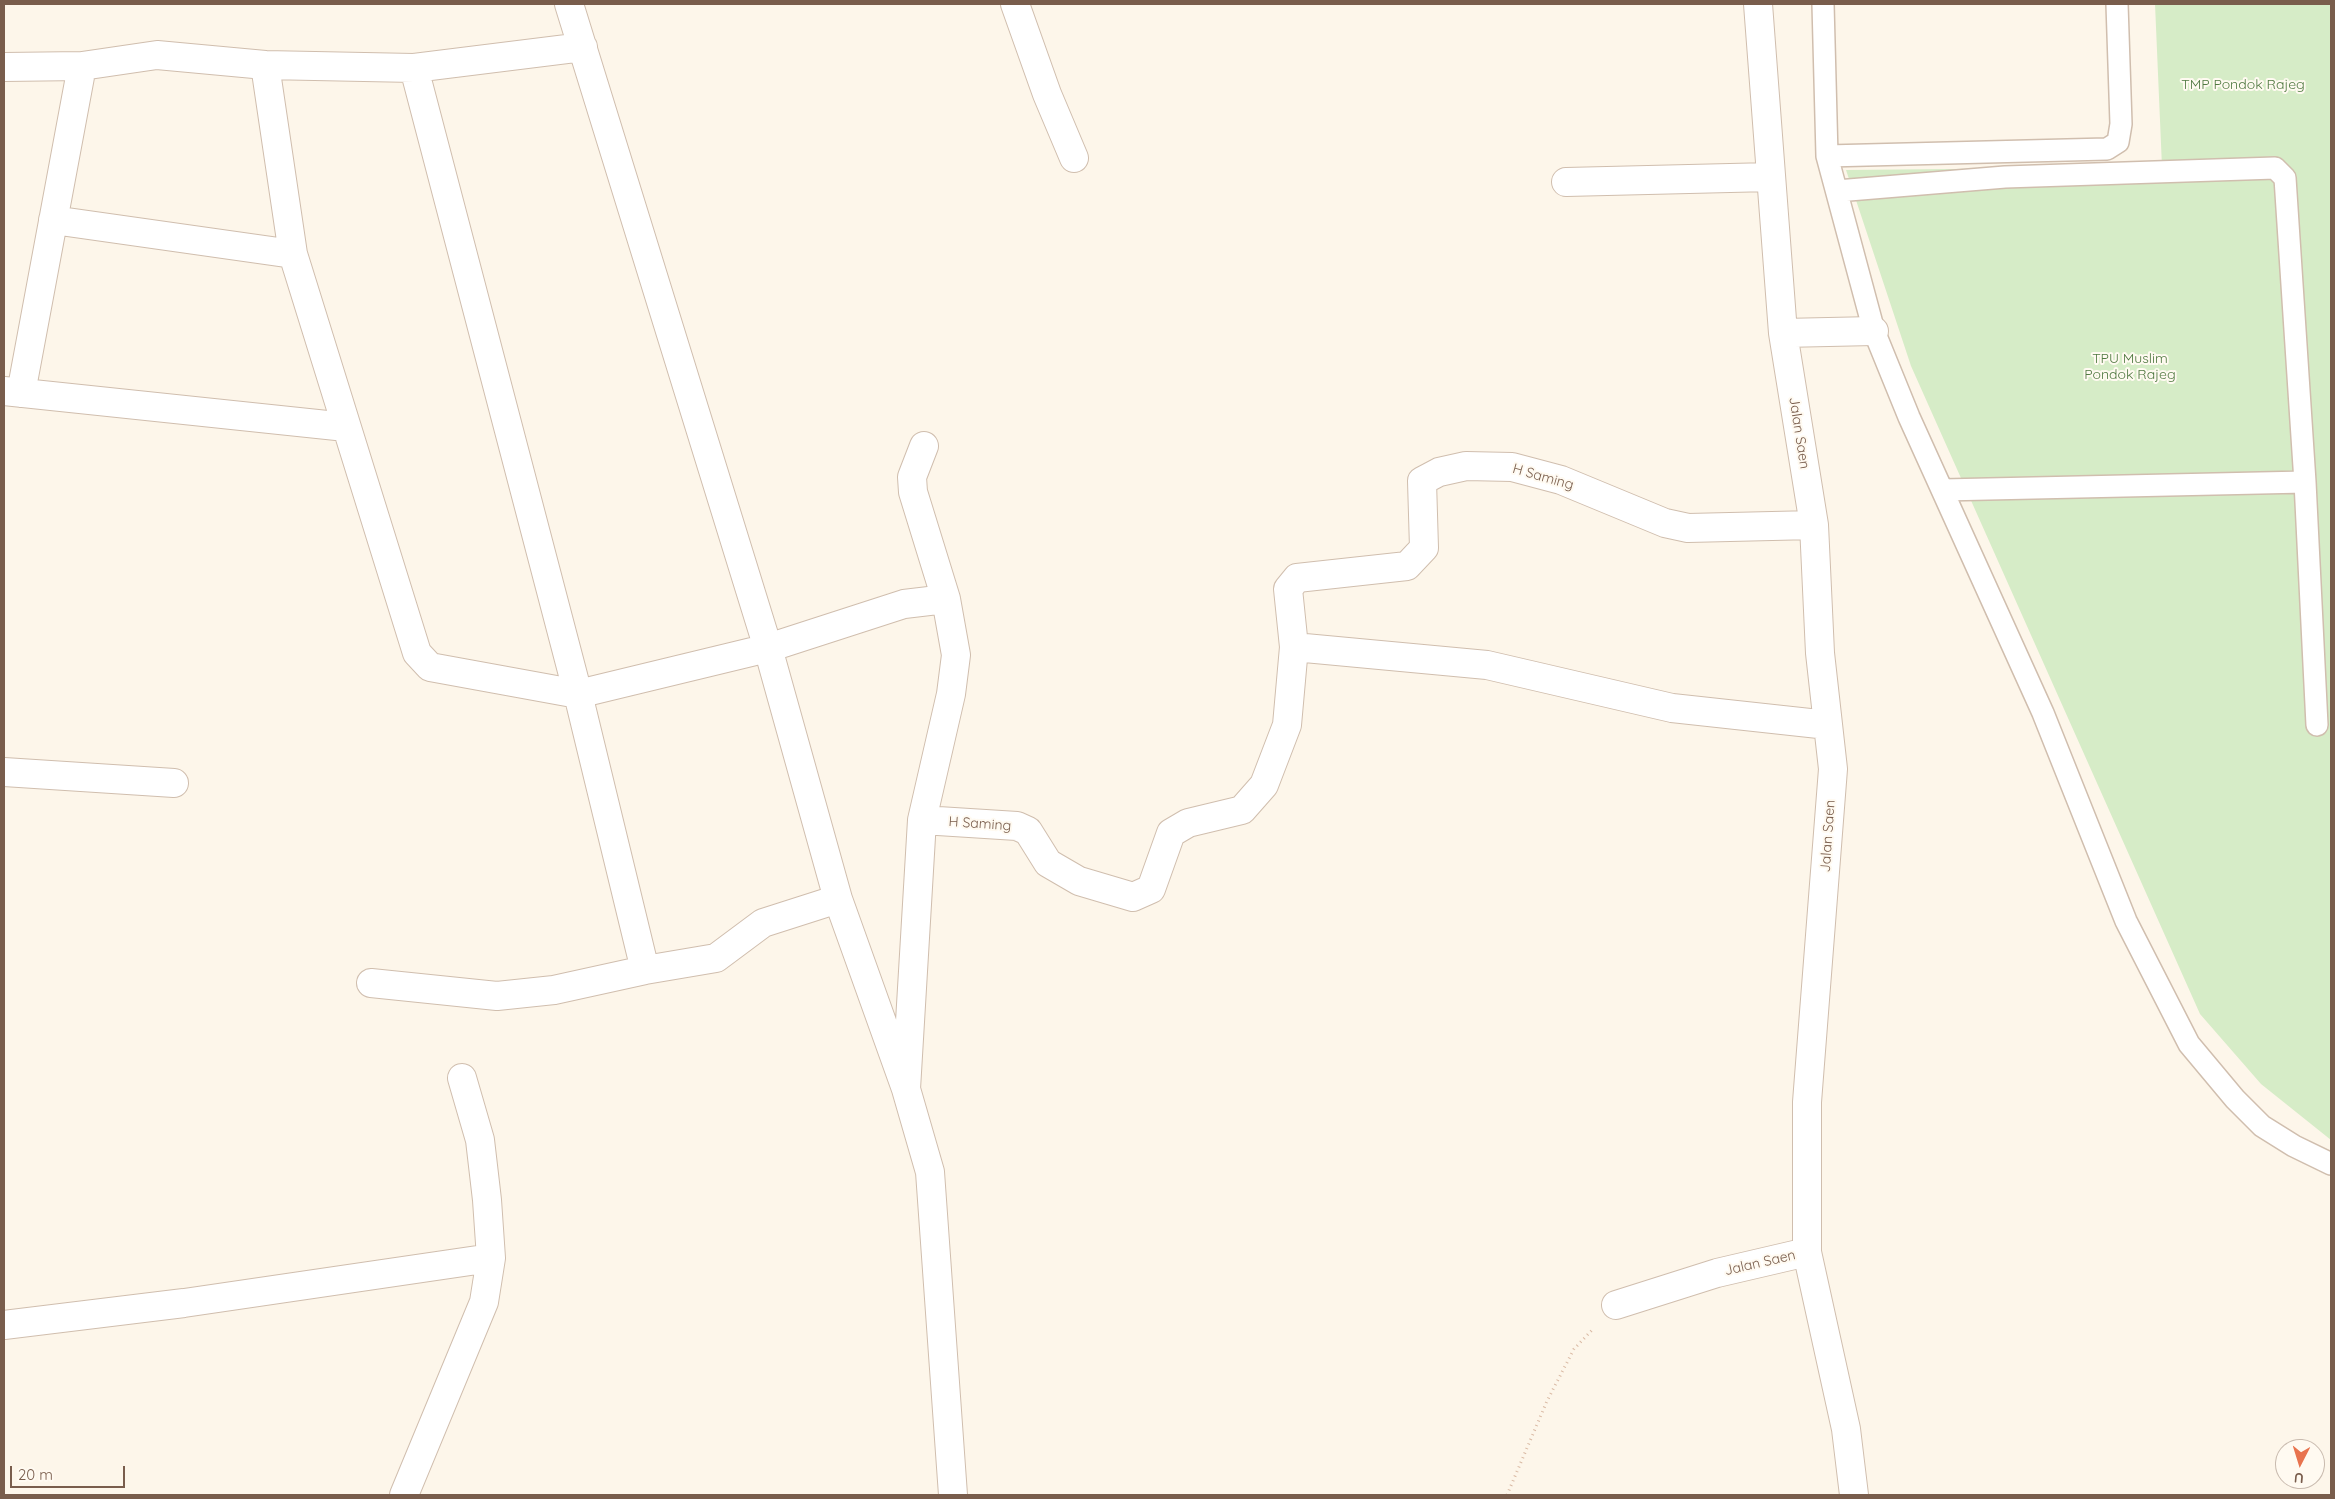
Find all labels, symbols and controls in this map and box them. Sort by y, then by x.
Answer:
park label: TMP Pondok Rajeg [2181,77,2305,93]
park label: TPU Muslim Pondok Rajeg [2084,351,2176,384]
street label: Jalan Saen [1785,396,1813,470]
street label: H Saming [1510,460,1576,494]
street label: Jalan Saen [1817,799,1839,873]
street label: H Saming [948,813,1012,835]
street label: Jalan Saen [1723,1247,1797,1279]
north arrow [2275,1439,2325,1489]
scale bar [12,1456,128,1488]
text: 20 m [18,1465,53,1484]
text: U [2293,1469,2304,1487]

